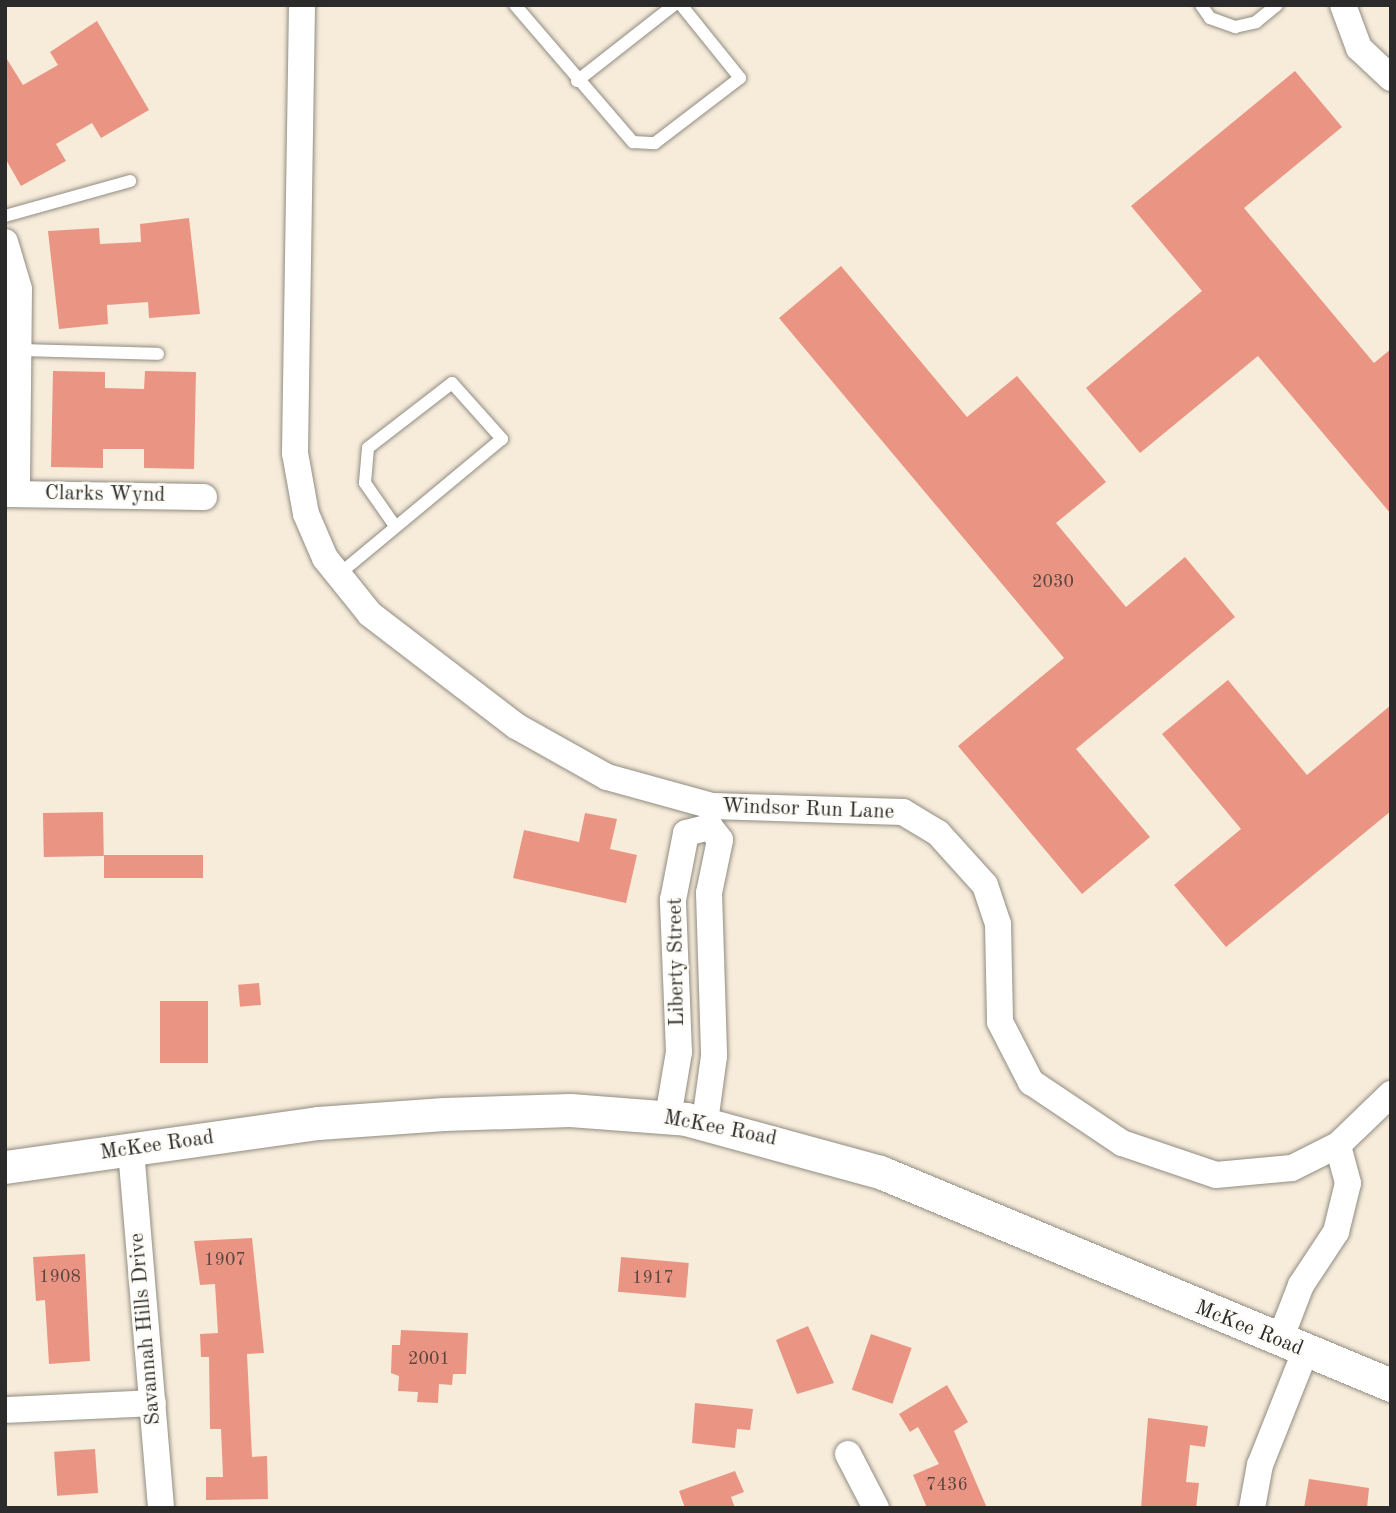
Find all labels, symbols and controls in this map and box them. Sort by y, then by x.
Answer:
street label: Clarks Wynd [45,481,165,509]
house number: 2030 [1032,571,1074,593]
street label: Windsor Run Lane [721,794,895,826]
street label: Liberty Street [663,897,691,1027]
street label: McKee Road [661,1106,779,1152]
street label: McKee Road [98,1126,216,1166]
street label: Savannah Hills Drive [125,1232,167,1426]
house number: 1907 [204,1249,246,1271]
house number: 1908 [39,1266,81,1288]
house number: 1917 [632,1267,674,1289]
street label: McKee Road [1191,1296,1307,1362]
house number: 2001 [408,1348,450,1370]
house number: 7436 [926,1474,968,1496]

